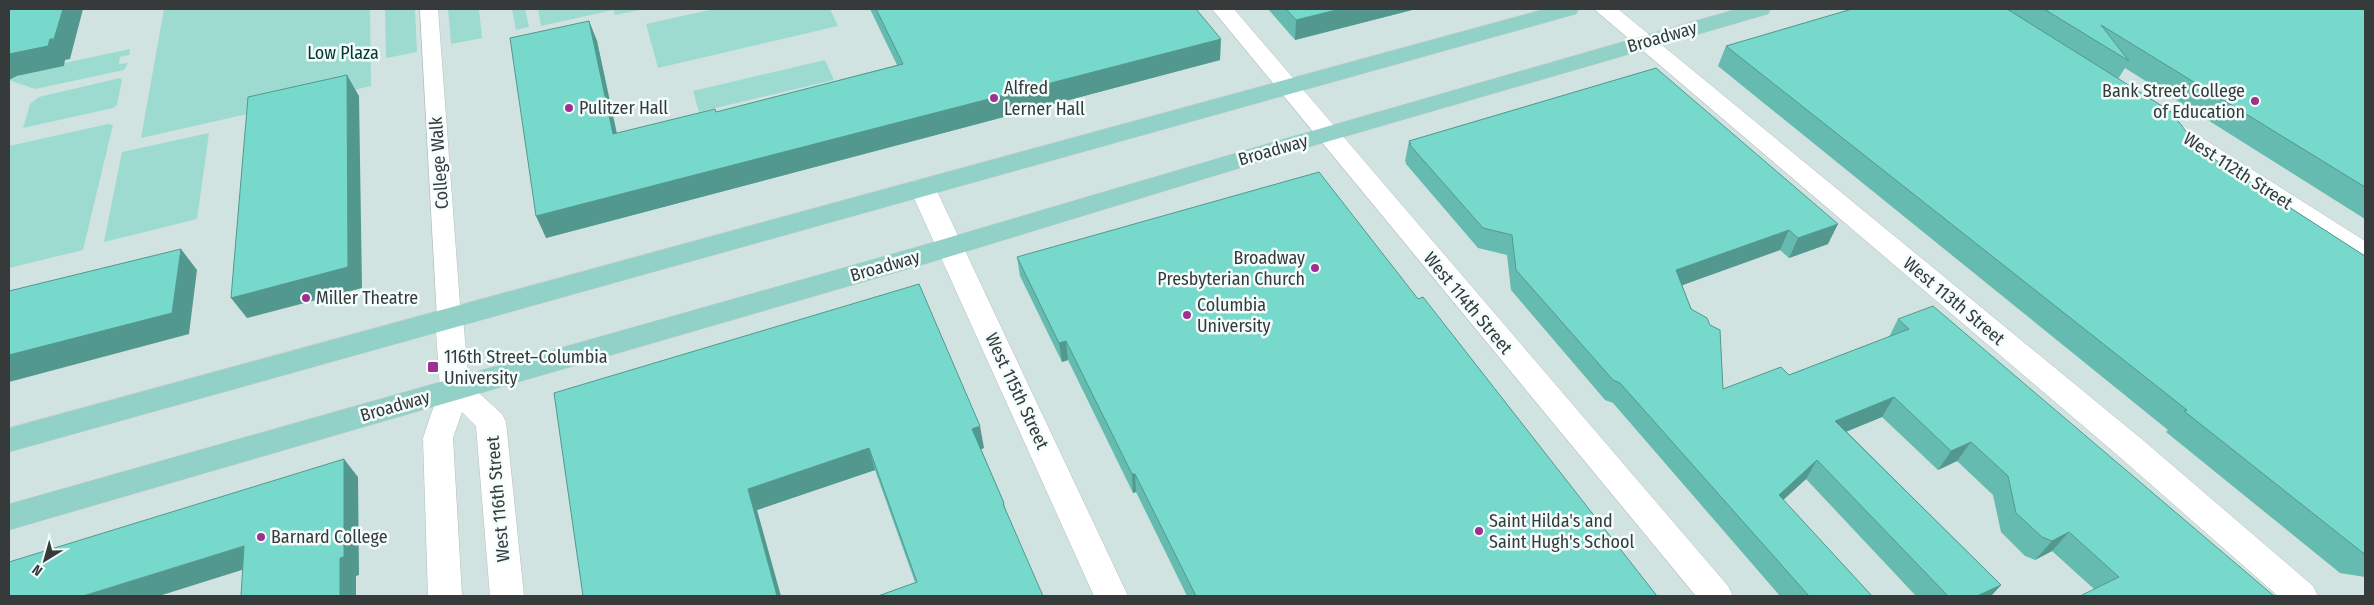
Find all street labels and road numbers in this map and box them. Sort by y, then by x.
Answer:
street label: Broadway [1625,17,1699,57]
street label: College Walk [425,115,453,210]
street label: West 112th Street [2179,128,2297,214]
street label: Broadway [1236,130,1310,170]
street label: Broadway [848,246,922,286]
street label: West 114th Street [1419,248,1517,359]
street label: West 113th Street [1899,252,2009,350]
street label: West 115th Street [980,329,1054,453]
street label: Broadway [358,386,432,426]
street label: West 116th Street [482,435,514,563]

